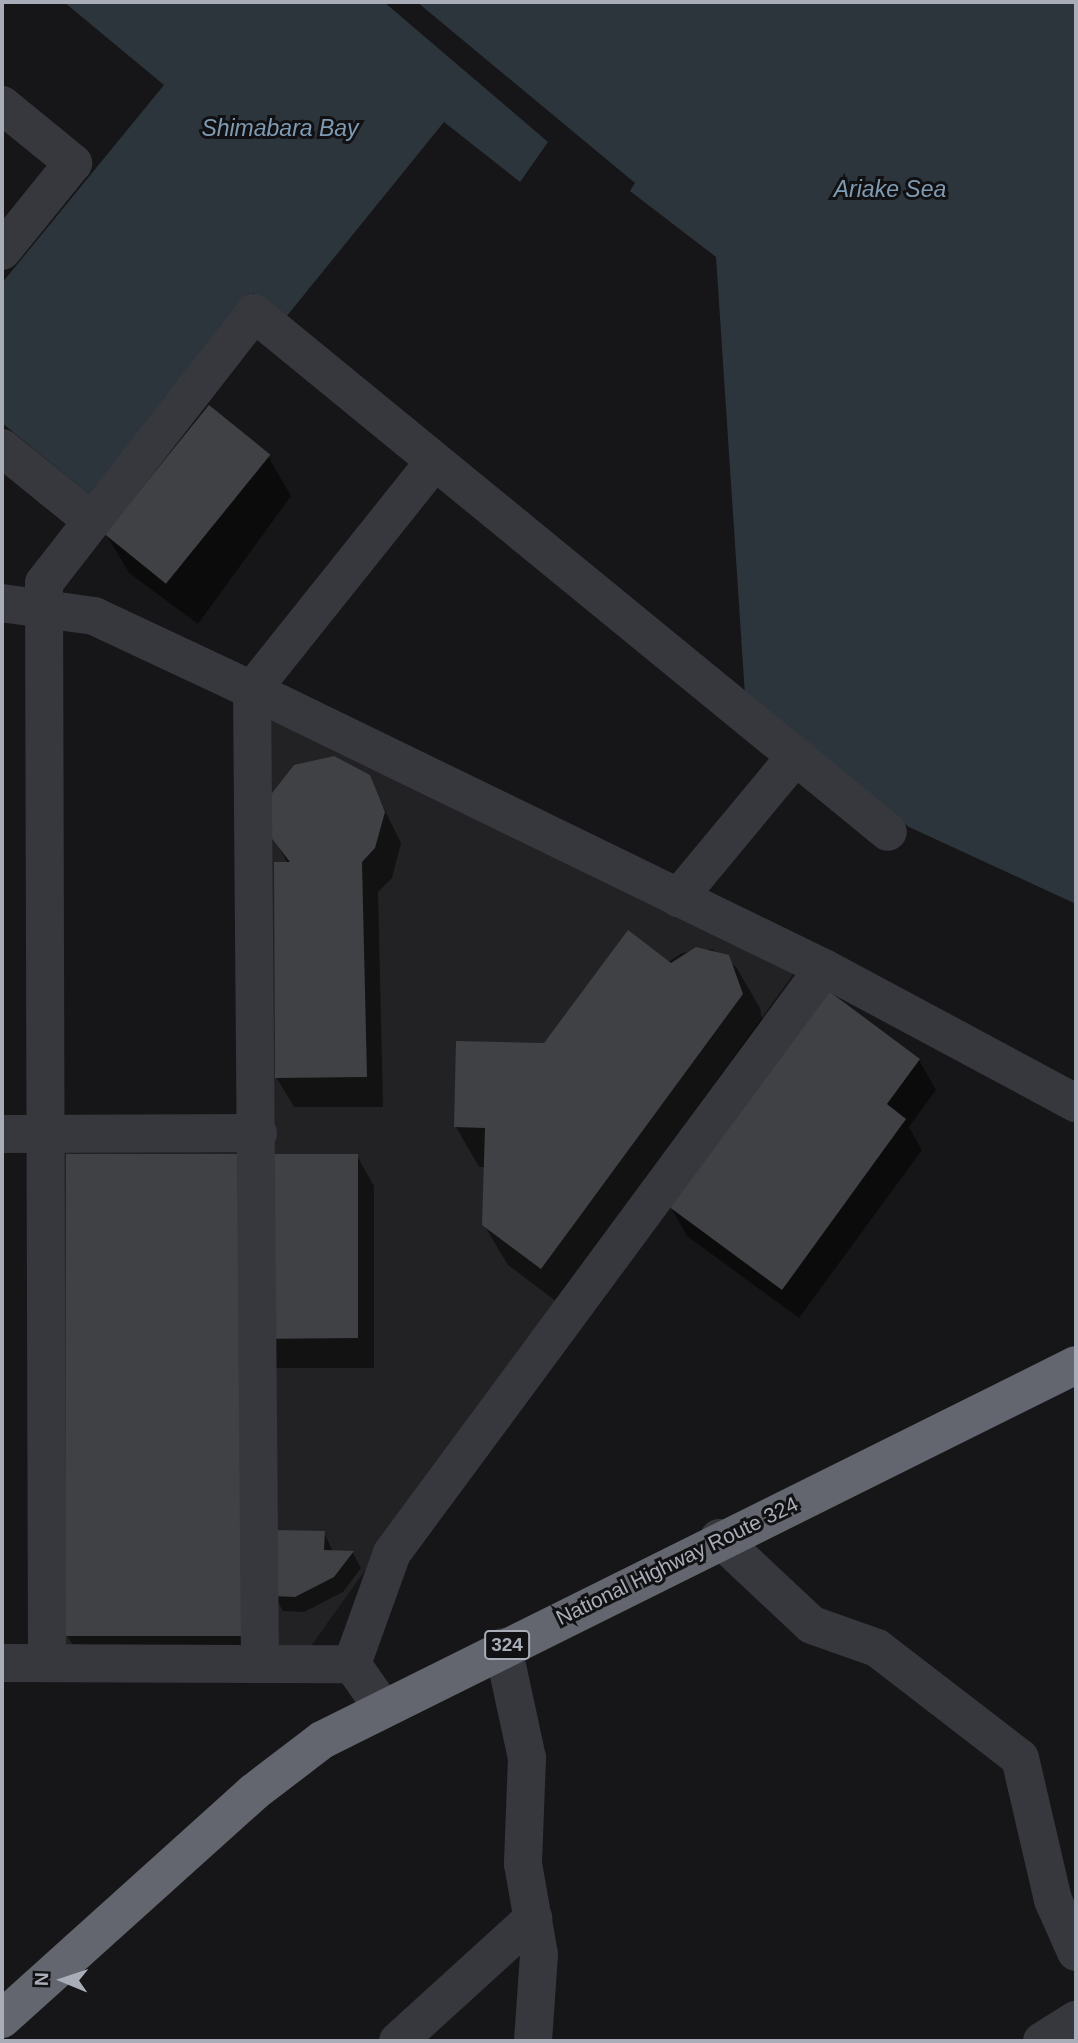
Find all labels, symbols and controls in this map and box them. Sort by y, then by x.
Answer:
water label: Shimabara Bay [201,114,359,142]
water label: Ariake Sea [834,175,946,203]
street label: National Highway Route 324 [552,1491,802,1631]
road number: 324 [482,1630,532,1660]
north arrow [28,1945,98,2015]
text: N [31,1972,52,1986]

